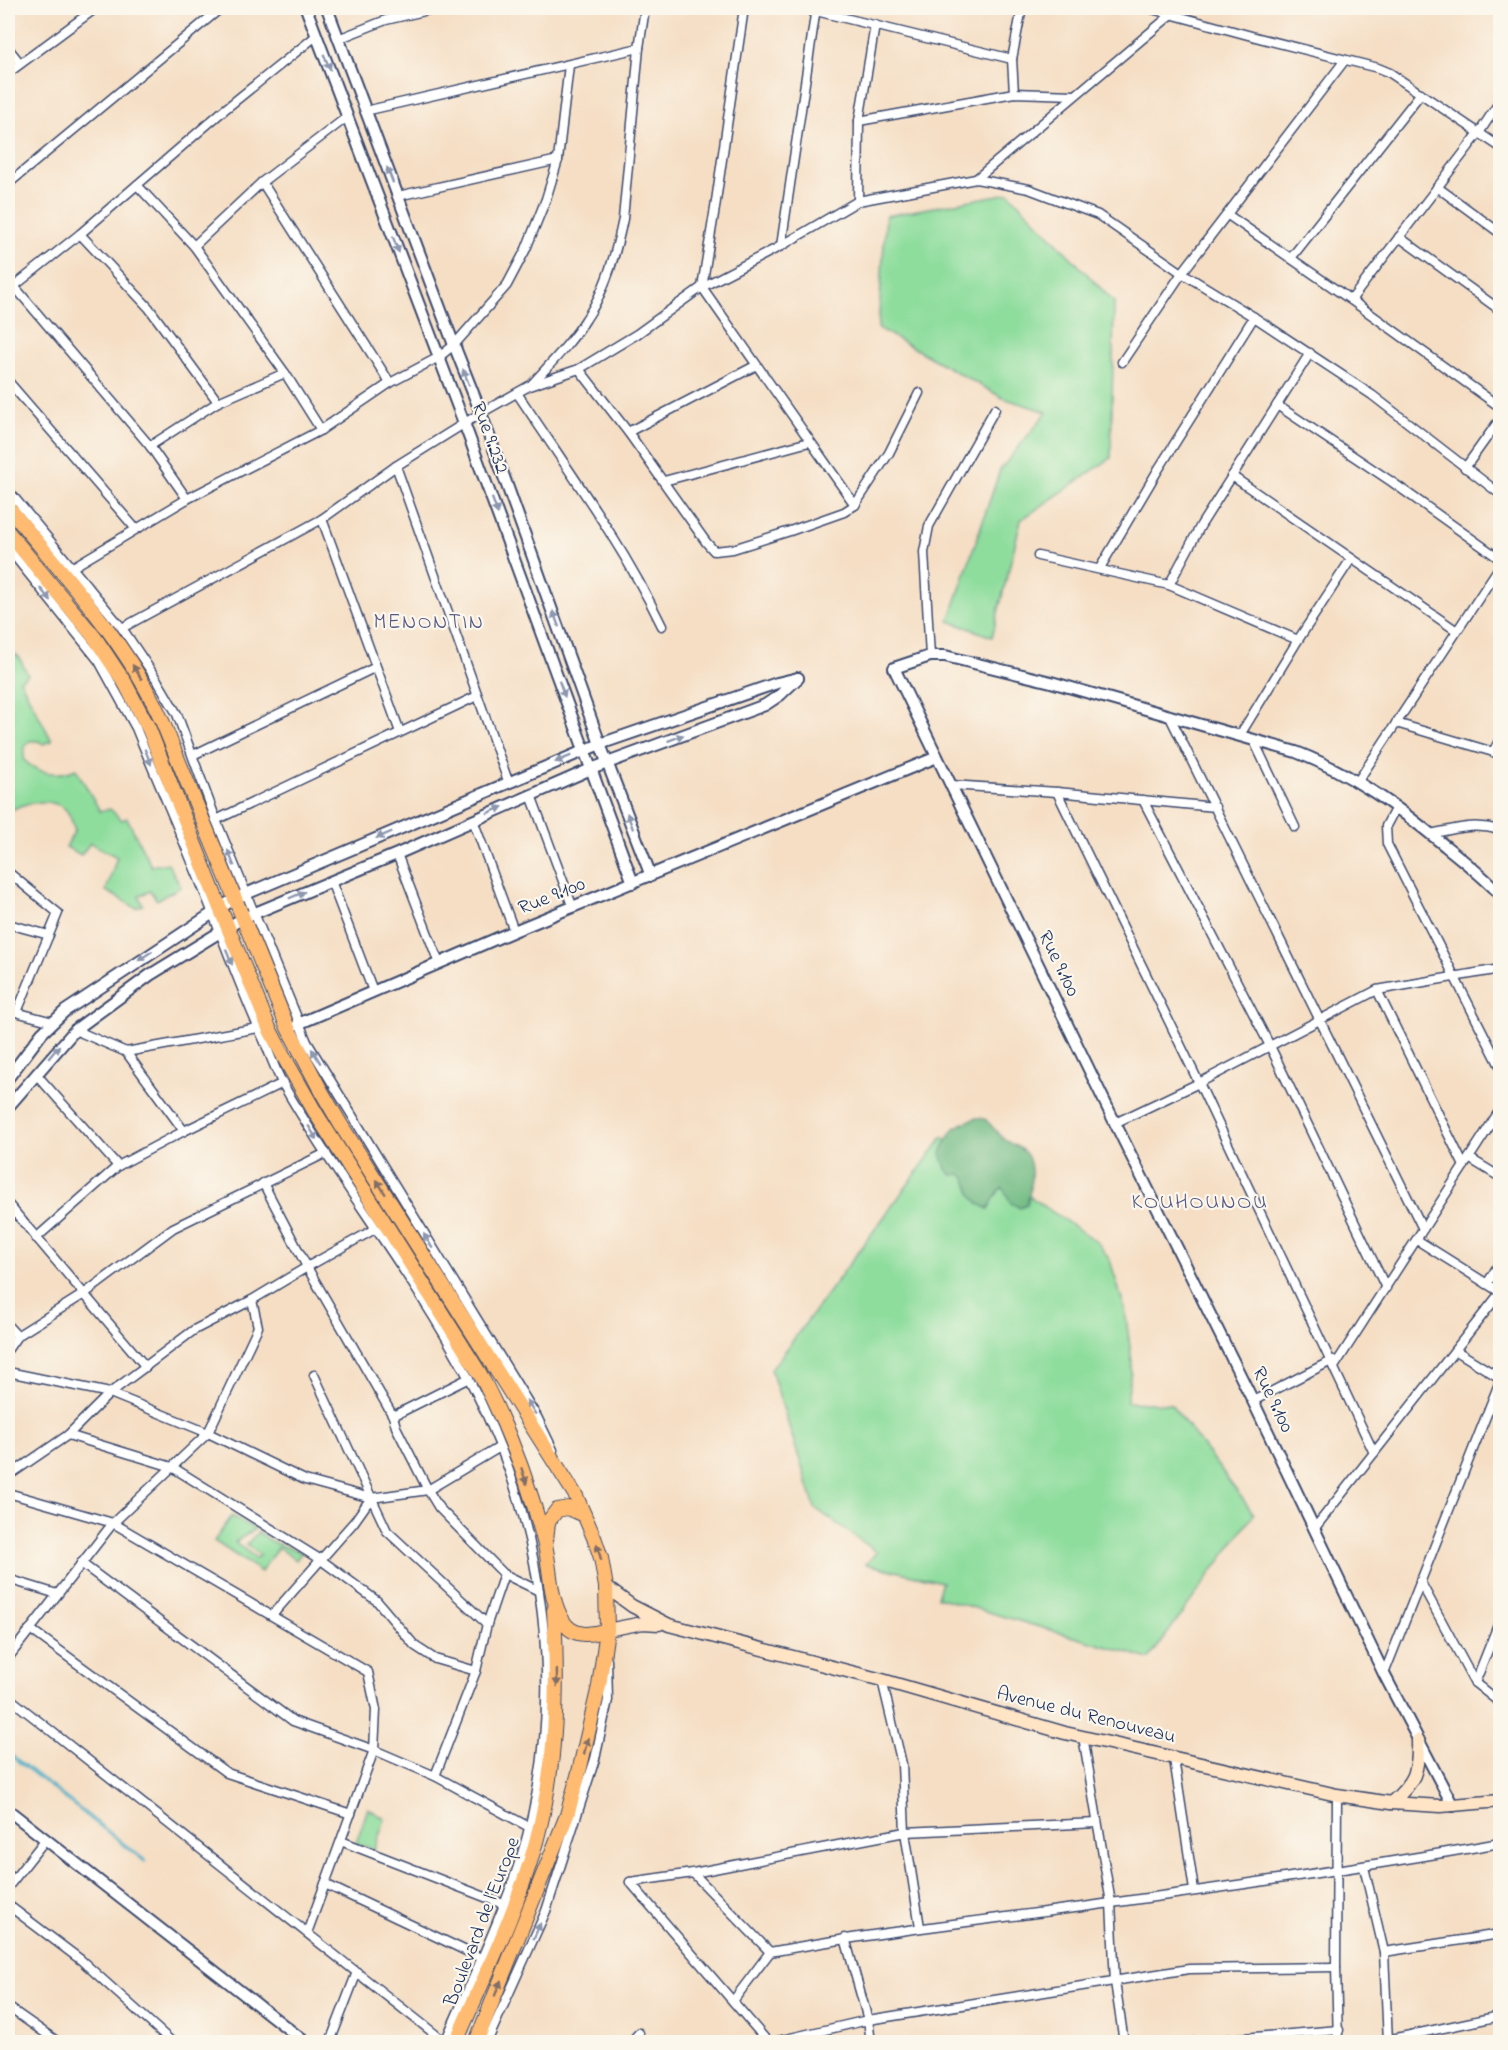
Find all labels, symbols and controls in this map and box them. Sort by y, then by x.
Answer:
one-way arrow [323,53,332,71]
one-way arrow [384,166,394,184]
one-way arrow [391,236,401,254]
one-way arrow [461,367,471,385]
street label: Rue 9.232 [463,398,515,478]
one-way arrow [490,497,500,515]
one-way arrow [38,586,50,601]
district label: MENONTIN [374,608,484,638]
one-way arrow [550,610,560,628]
one-way arrow [132,664,143,680]
one-way arrow [557,680,567,698]
one-way arrow [667,732,685,742]
one-way arrow [143,749,153,767]
one-way arrow [554,754,572,764]
one-way arrow [486,805,504,814]
one-way arrow [625,812,635,830]
one-way arrow [374,830,392,840]
one-way arrow [226,849,235,867]
street label: Rue 9.100 [514,870,590,924]
one-way arrow [288,890,306,900]
street label: Rue 9.100 [1030,926,1087,1002]
one-way arrow [224,949,234,967]
one-way arrow [137,951,154,962]
one-way arrow [48,1044,61,1060]
one-way arrow [310,1048,321,1064]
one-way arrow [308,1125,319,1141]
one-way arrow [375,1179,386,1195]
district label: KOUHOUNOU [1132,1187,1268,1219]
one-way arrow [423,1233,434,1249]
street label: Rue 9.100 [1244,1362,1301,1438]
one-way arrow [525,1398,536,1415]
one-way arrow [520,1467,530,1485]
one-way arrow [593,1543,603,1561]
one-way arrow [552,1669,561,1688]
street label: Avenue du Renouveau [993,1680,1179,1752]
one-way arrow [581,1737,591,1755]
street label: Boulevard de l’Europe [437,1833,529,2012]
one-way arrow [532,1923,541,1940]
one-way arrow [493,1979,503,1997]

